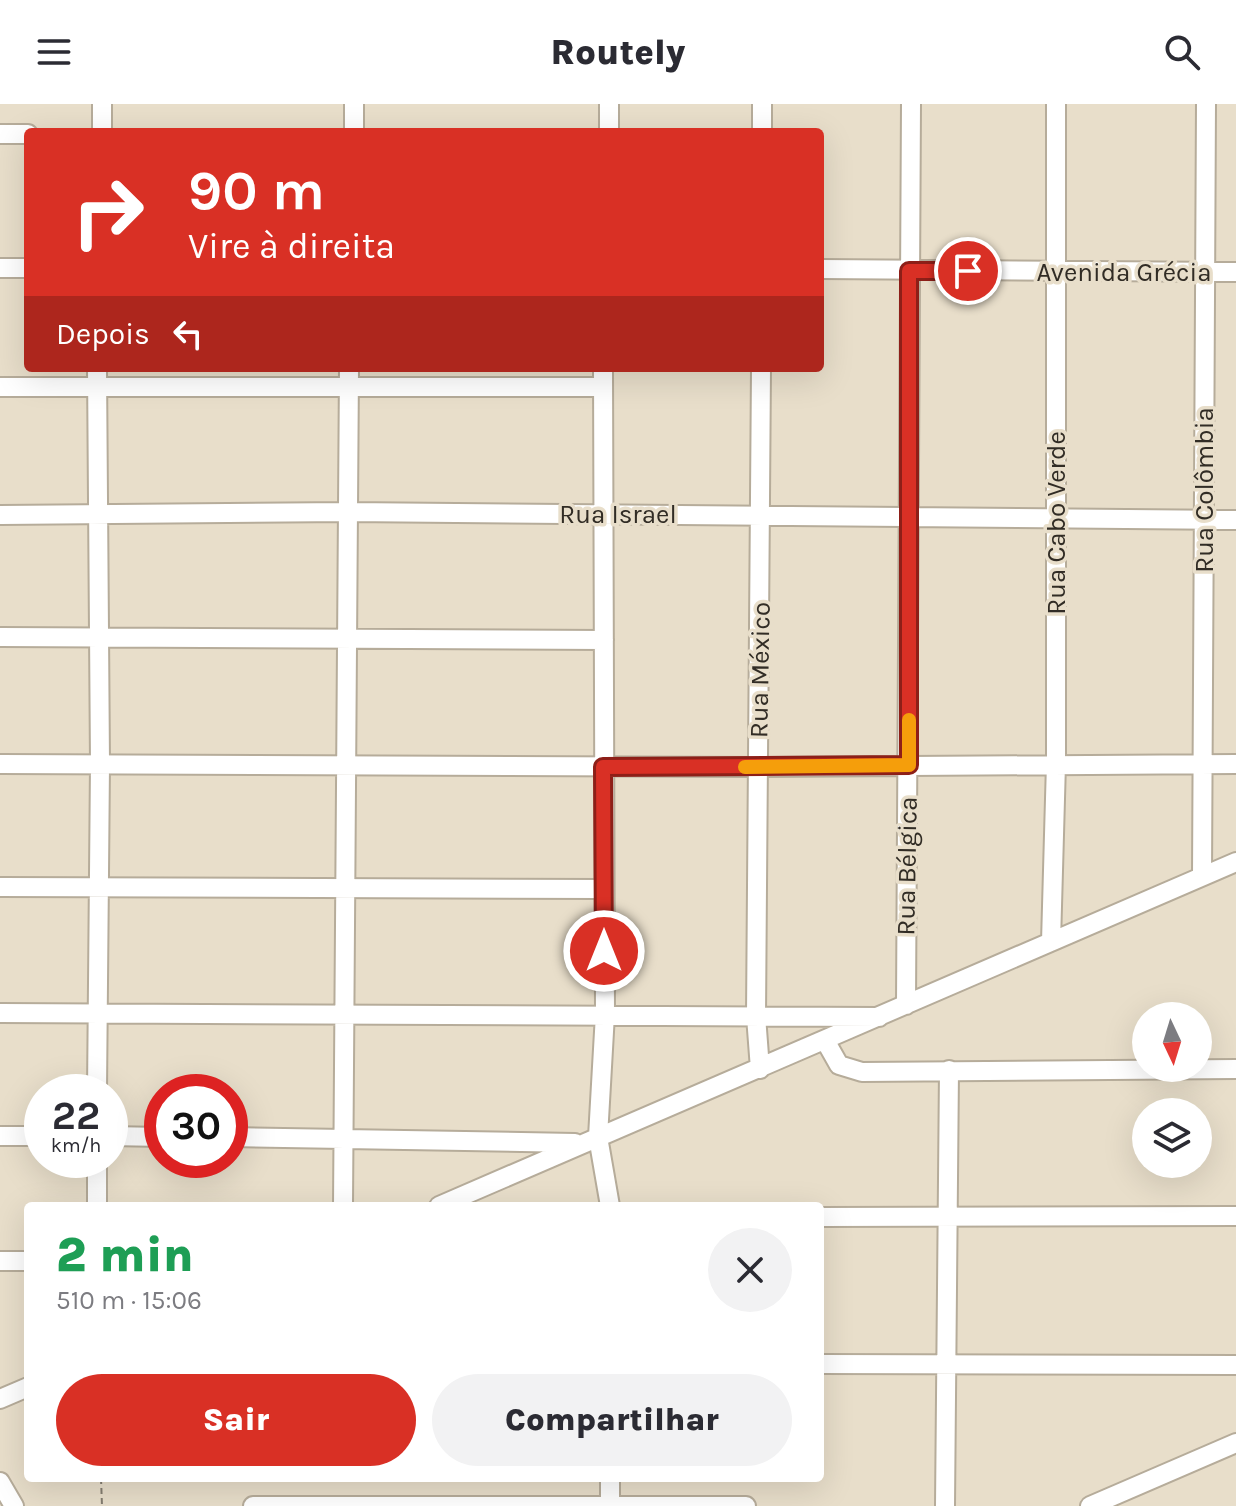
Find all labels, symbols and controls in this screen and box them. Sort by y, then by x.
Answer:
icon: menu [32,30,76,74]
icon: search [1160,30,1204,74]
text: Routely [551,31,685,73]
text: 90 m [188,158,325,223]
icon: right [56,160,160,264]
text: Vire à direita [188,225,395,267]
pin [934,237,1002,305]
icon: arrive [946,249,990,293]
street label: Avenida Grécia [1036,257,1212,288]
icon: left [166,312,210,356]
text: Depois [56,316,150,352]
street label: Rua Colômbia [1189,407,1220,573]
street label: Rua Cabo Verde [1041,431,1072,615]
street label: Rua Israel [559,499,677,530]
street label: Rua México [743,602,777,738]
street label: Rua Bélgica [890,796,924,936]
position arrow [562,909,646,993]
north arrow [1132,1002,1212,1082]
map controls [1132,1002,1212,1178]
speed limit sign: 30 [144,1074,248,1178]
text: 22 [52,1092,100,1139]
button: layers [1132,1098,1212,1178]
text: km/h [51,1134,101,1157]
text: 2 min [56,1227,194,1283]
button: close [708,1228,792,1312]
text: 510 m · 15:06 [56,1285,202,1316]
button: Sair [56,1374,416,1466]
button: Compartilhar [432,1374,792,1466]

